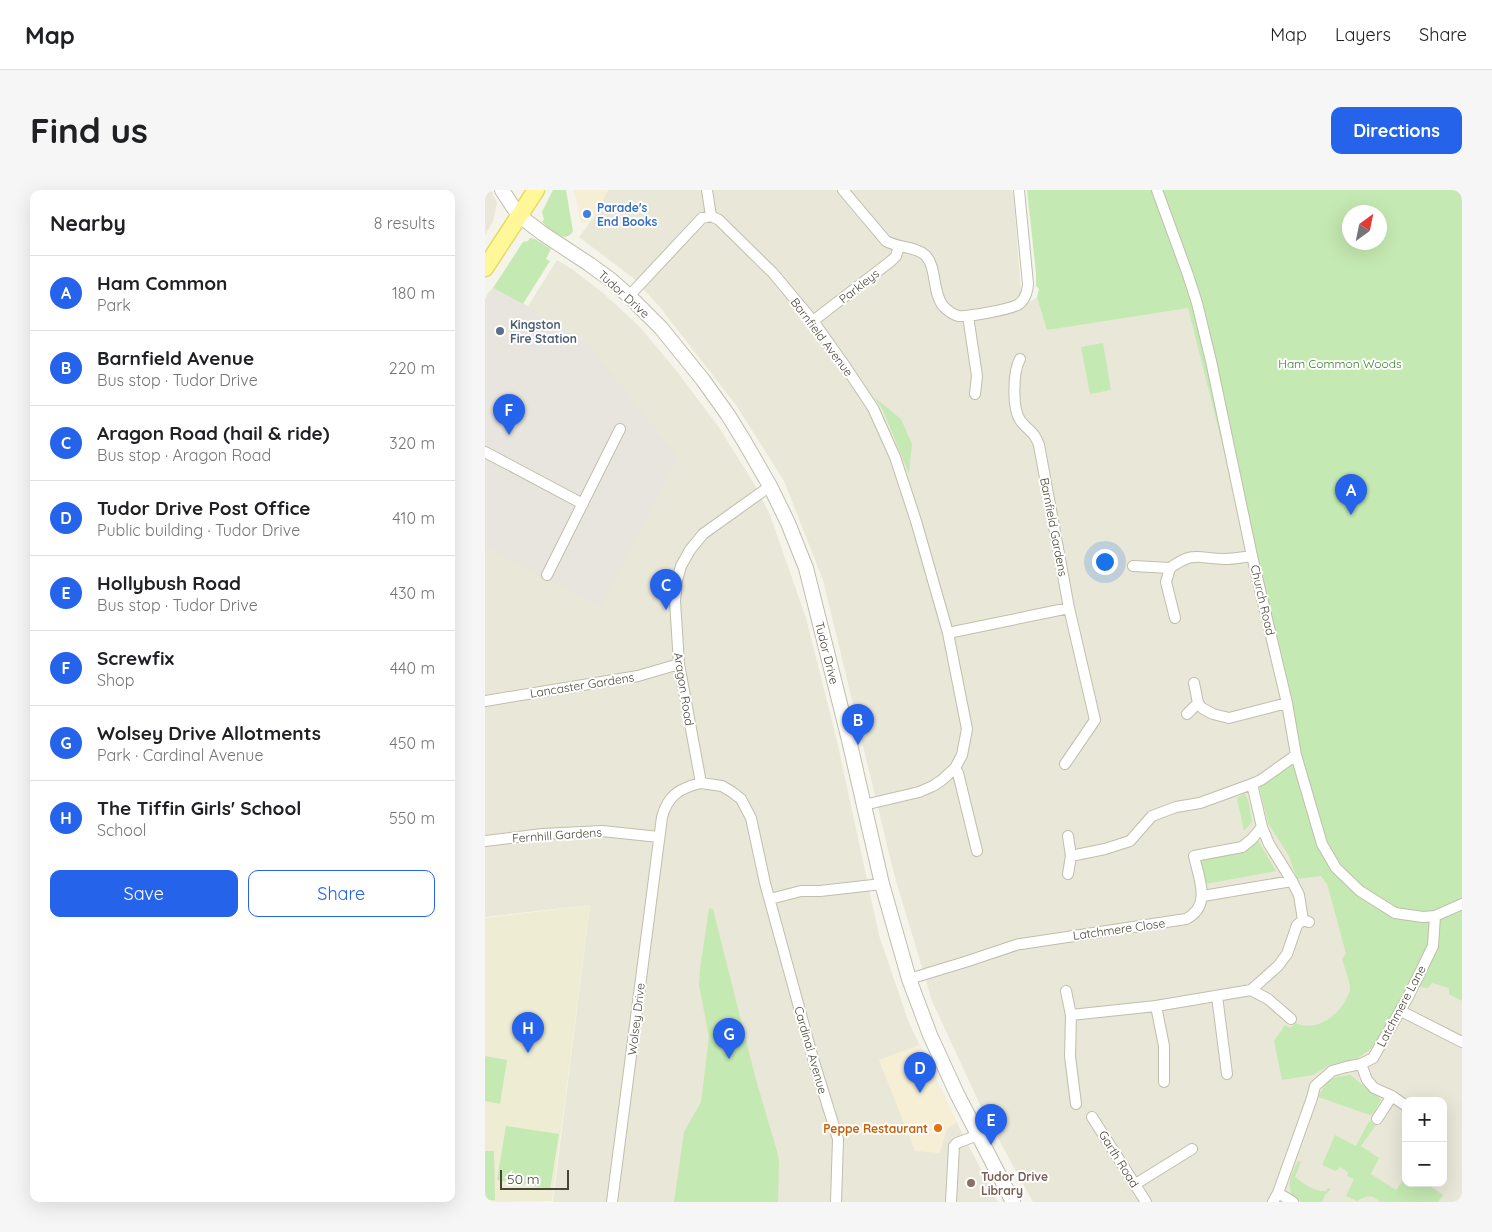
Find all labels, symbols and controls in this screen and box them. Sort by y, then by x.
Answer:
text: Map [25,20,75,50]
text: Map [1270,23,1307,46]
text: Layers [1335,23,1391,46]
text: Share [1419,23,1467,46]
button: Directions [1331,107,1462,154]
text: Find us [30,108,148,152]
place label: Parade's End Books [597,200,658,229]
north arrow [1342,205,1387,250]
marker: Parade's End Books [581,208,593,220]
text: Nearby [50,210,126,236]
text: 8 results [374,213,435,233]
street label: Parkleys [836,265,882,306]
street label: Tudor Drive [595,267,653,321]
text: Ham Common [97,271,227,295]
text: A [61,283,71,303]
text: 180 m [392,283,435,303]
text: Park [97,295,131,315]
street label: Barnfield Avenue [788,295,857,379]
place label: Kingston Fire Station [510,317,577,346]
marker: Kingston Fire Station [494,325,506,337]
text: Barnfield Avenue [97,346,254,370]
park label: Ham Common Woods [1278,356,1402,371]
text: B [61,358,71,378]
text: 220 m [389,358,435,378]
text: Bus stop · Tudor Drive [97,370,258,390]
pin: F [493,394,525,435]
text: Aragon Road (hail & ride) [97,421,330,445]
text: C [61,433,71,453]
text: 320 m [389,433,435,453]
text: Bus stop · Aragon Road [97,445,271,465]
pin: A [1335,474,1367,515]
street label: Barnfield Gardens [1037,476,1071,578]
text: Tudor Drive Post Office [97,496,311,520]
text: D [60,508,72,528]
text: 410 m [392,508,435,528]
text: Public building · Tudor Drive [97,520,300,540]
your location [1092,549,1118,575]
street label: Church Road [1248,563,1278,637]
pin: C [650,569,682,610]
text: Hollybush Road [97,571,241,595]
text: E [61,583,71,603]
text: 430 m [390,583,435,603]
text: Bus stop · Tudor Drive [97,595,258,615]
street label: Tudor Drive [812,620,842,686]
text: Screwfix [97,646,174,670]
street label: Aragon Road [671,651,697,727]
text: F [62,658,71,678]
text: 440 m [390,658,435,678]
street label: Lancaster Gardens [529,669,635,701]
text: Shop [97,670,134,690]
pin: B [842,704,874,745]
text: Wolsey Drive Allotments [97,721,321,745]
text: G [60,733,72,753]
text: 450 m [389,733,435,753]
text: Park · Cardinal Avenue [97,745,264,765]
text: The Tiffin Girls' School [97,796,301,820]
text: H [60,808,72,828]
text: 550 m [389,808,435,828]
text: School [97,820,146,840]
street label: Fernhill Gardens [512,824,603,846]
button: Save [50,870,238,917]
button: Share [248,870,435,917]
street label: Latchmere Close [1072,915,1166,943]
street label: Latchmere Lane [1373,962,1429,1049]
street label: Wolsey Drive [624,982,648,1056]
street label: Cardinal Avenue [791,1004,831,1096]
pin: H [512,1012,544,1053]
pin: G [713,1018,745,1059]
pin: D [904,1052,936,1093]
map controls [1402,1097,1447,1187]
button: + [1402,1097,1447,1142]
pin: E [975,1104,1007,1145]
place label: Peppe Restaurant [823,1121,928,1136]
marker: Peppe Restaurant [932,1122,944,1134]
street label: Garth Road [1096,1128,1142,1190]
button: − [1402,1142,1447,1187]
scale bar [500,1167,569,1190]
place label: Tudor Drive Library [981,1169,1048,1198]
text: 50 m [507,1170,540,1188]
marker: Tudor Drive Library [965,1177,977,1189]

